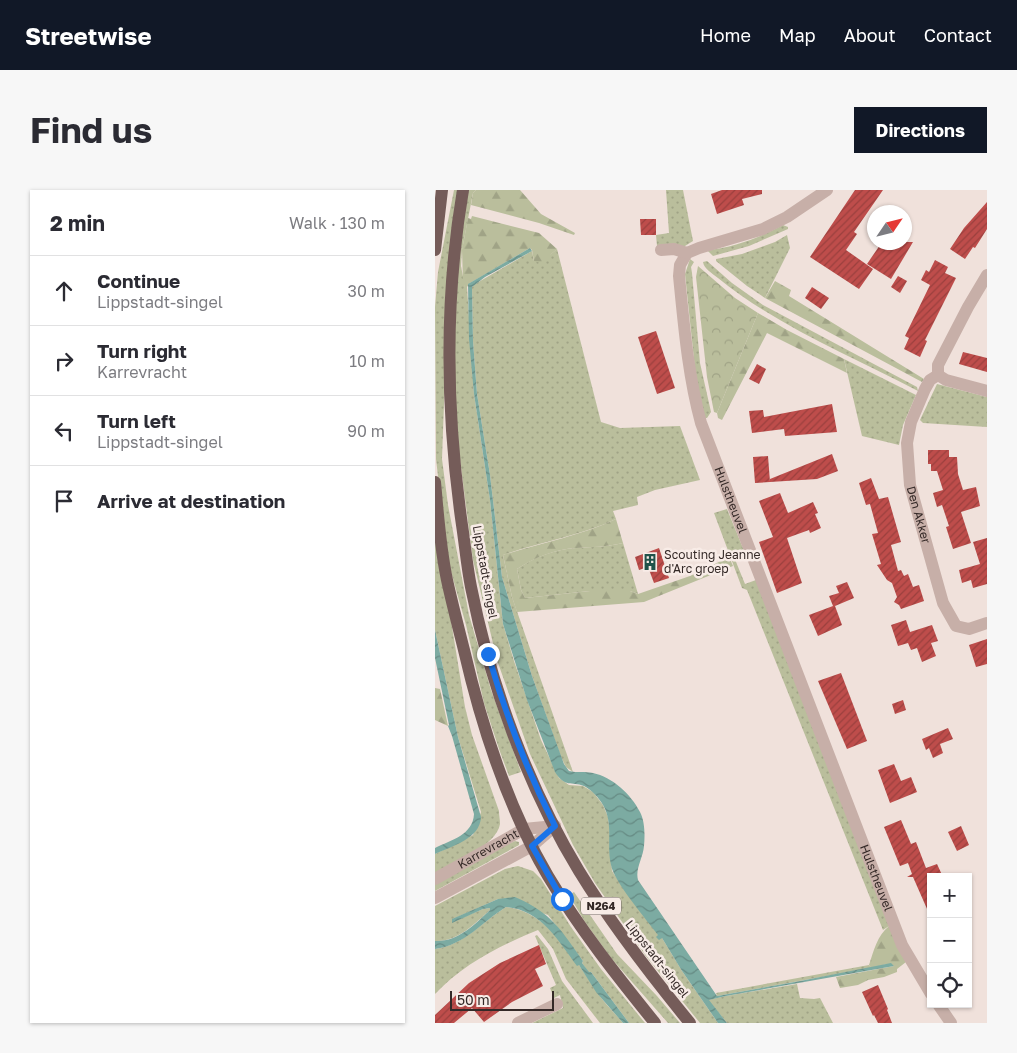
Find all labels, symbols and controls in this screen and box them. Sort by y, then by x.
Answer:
text: Streetwise [25,21,152,50]
text: Home [700,24,751,46]
text: Map [779,24,816,46]
text: About [844,24,896,46]
text: Contact [924,24,992,46]
button: Directions [854,107,987,153]
text: Find us [30,109,152,151]
north arrow [867,205,912,250]
text: 2 min [50,210,105,236]
text: Walk · 130 m [289,213,385,233]
text: Continue [97,269,180,292]
icon: ahead [50,277,78,305]
text: 30 m [348,281,385,301]
text: Lippstadt-singel [97,292,223,312]
text: Turn right [97,339,187,362]
icon: right [50,347,78,375]
text: 10 m [349,351,385,371]
text: Karrevracht [97,362,187,382]
text: Turn left [97,409,176,432]
icon: left [50,417,78,445]
text: 90 m [347,421,385,441]
text: Lippstadt-singel [97,432,223,452]
street label: Hulstheuvel [711,464,751,535]
street label: Den Akker [904,484,934,545]
icon: arrive [50,487,78,515]
text: Arrive at destination [97,489,285,512]
street label: Lippstadt-singel [470,524,501,620]
place label: Scouting Jeanne d'Arc groep [664,547,761,576]
building icon: Scouting Jeanne d'Arc groep [640,552,660,572]
route end [477,643,500,666]
street label: Karrevracht [455,825,521,872]
street label: Hulstheuvel [857,842,896,913]
map controls [927,873,972,1008]
button: + [927,873,972,918]
route start [551,888,574,911]
road number: N264 [581,898,621,914]
street label: Lippstadt-singel [622,917,692,1001]
button: − [927,918,972,963]
button: locate [927,963,972,1008]
scale bar [450,988,554,1011]
text: 50 m [457,991,490,1008]

